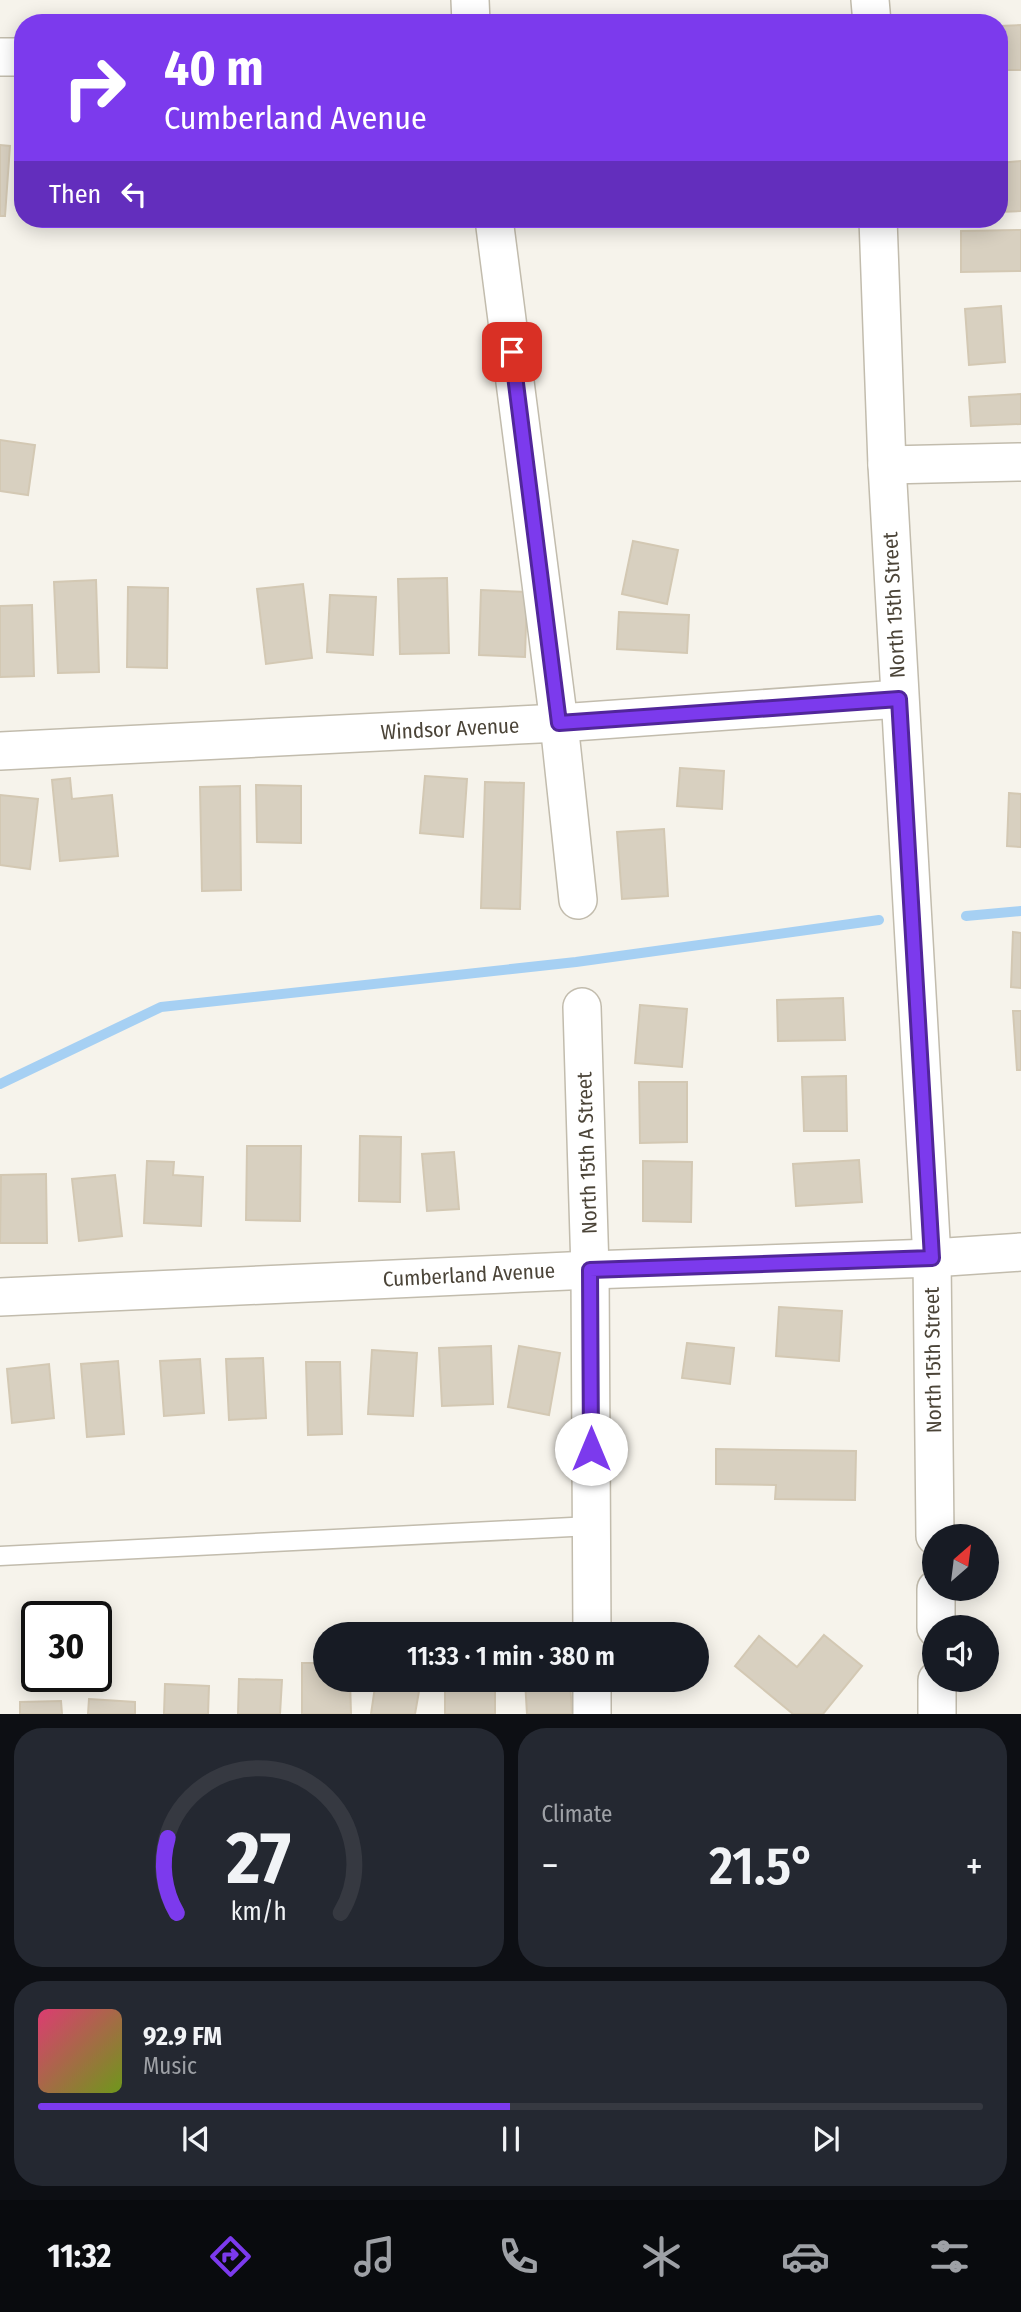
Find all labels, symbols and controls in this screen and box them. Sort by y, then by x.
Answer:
text: 40 m [164,39,264,98]
icon: right [49,42,140,133]
text: Cumberland Avenue [164,99,427,137]
icon: left [115,175,153,213]
text: Then [49,179,101,210]
pin [482,322,542,382]
icon: arrive [493,333,531,371]
street label: North 15th Street [877,531,911,679]
street label: Windsor Avenue [380,712,520,746]
street label: North 15th A Street [571,1071,603,1234]
street label: Cumberland Avenue [382,1258,556,1292]
street label: North 15th Street [919,1287,947,1433]
position arrow [554,1412,628,1486]
north arrow [922,1524,999,1601]
map controls [922,1524,999,1692]
speed limit sign: 30 [21,1601,112,1692]
button: sound [922,1615,999,1692]
text: 11:33 · 1 min · 380 m [407,1641,615,1672]
text: Climate [542,1800,612,1828]
text: 27 [226,1816,291,1903]
text: 21.5° [709,1835,815,1898]
text: − [542,1843,559,1889]
text: + [966,1843,983,1889]
text: km/h [231,1897,287,1927]
text: 92.9 FM [143,2021,222,2052]
text: Music [143,2052,197,2080]
icon: previous [177,2120,215,2158]
icon: pause [492,2120,530,2158]
icon: next [807,2120,845,2158]
icon: directions [206,2232,255,2281]
icon: music [350,2232,399,2281]
icon: phone [494,2232,543,2281]
icon: climate [637,2232,686,2281]
icon: car [781,2232,830,2281]
icon: filters [925,2232,974,2281]
text: 11:32 [47,2237,111,2275]

